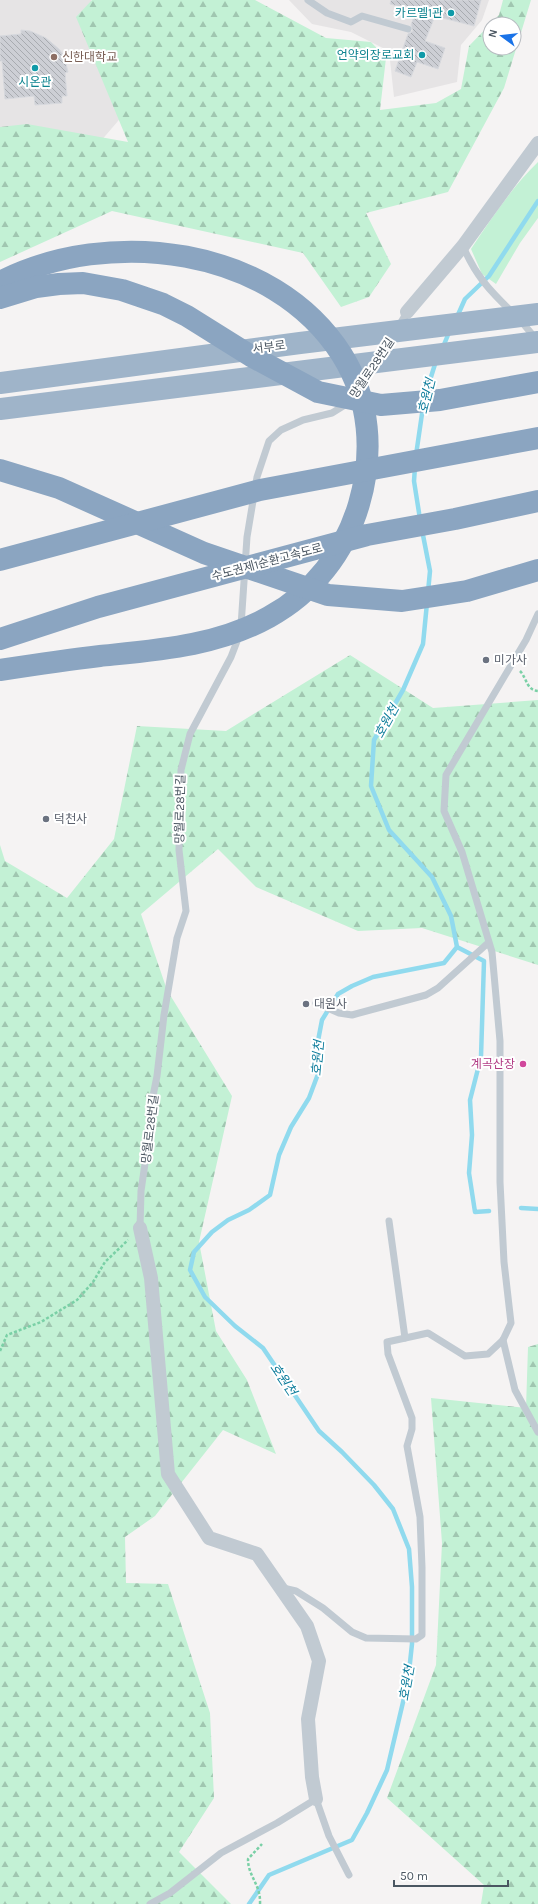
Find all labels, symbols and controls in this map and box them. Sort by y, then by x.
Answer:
place label: 카르멜1관 [395,6,443,20]
marker: 카르멜1관 [446,8,456,18]
north arrow [482,16,522,56]
text: N [486,28,500,39]
place label: 언약의장로교회 [337,48,414,62]
place label: 신한대학교 [62,50,117,64]
marker: 언약의장로교회 [417,50,427,60]
marker: 신한대학교 [49,52,59,62]
marker: 시온관 [30,63,40,73]
place label: 시온관 [18,75,52,89]
street label: 망월로28번길 [347,335,397,401]
street label: 서부로 [252,338,286,356]
water label: 호원천 [415,376,438,415]
street label: 수도권제1순환고속도로 [210,540,324,584]
place label: 미가사 [494,653,527,667]
marker: 미가사 [481,655,491,665]
water label: 호원천 [371,701,402,741]
street label: 망월로28번길 [172,774,188,844]
place label: 덕천사 [54,812,87,826]
marker: 덕천사 [41,814,51,824]
place label: 대원사 [314,997,347,1011]
marker: 대원사 [301,999,311,1009]
water label: 호원천 [308,1038,327,1077]
place label: 계곡산장 [471,1057,515,1071]
marker: 계곡산장 [518,1059,528,1069]
street label: 망월로28번길 [139,1094,161,1164]
water label: 호원천 [267,1360,300,1399]
water label: 호원천 [396,1663,417,1702]
scale bar [394,1862,508,1888]
text: 50 m [400,1869,428,1883]

